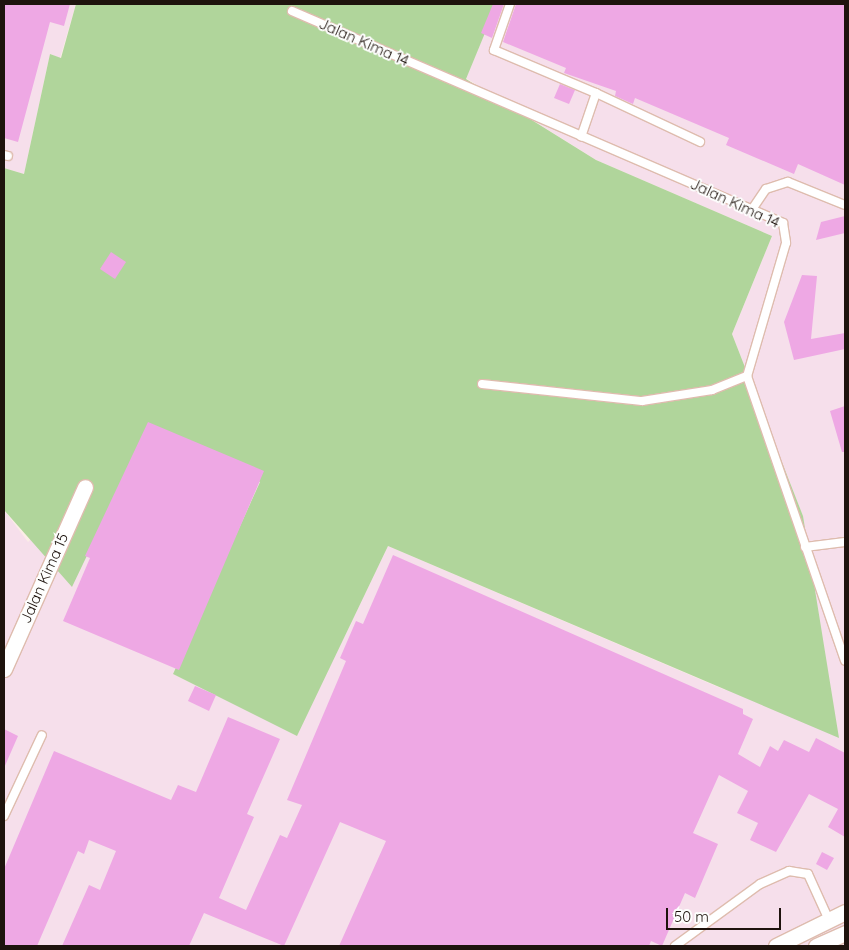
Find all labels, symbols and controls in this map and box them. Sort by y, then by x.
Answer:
street label: Jalan Kima 14 [316,14,412,70]
street label: Jalan Kima 14 [688,174,782,232]
street label: Jalan Kima 15 [16,530,72,626]
scale bar [669,898,784,930]
text: 50 m [674,907,709,926]

